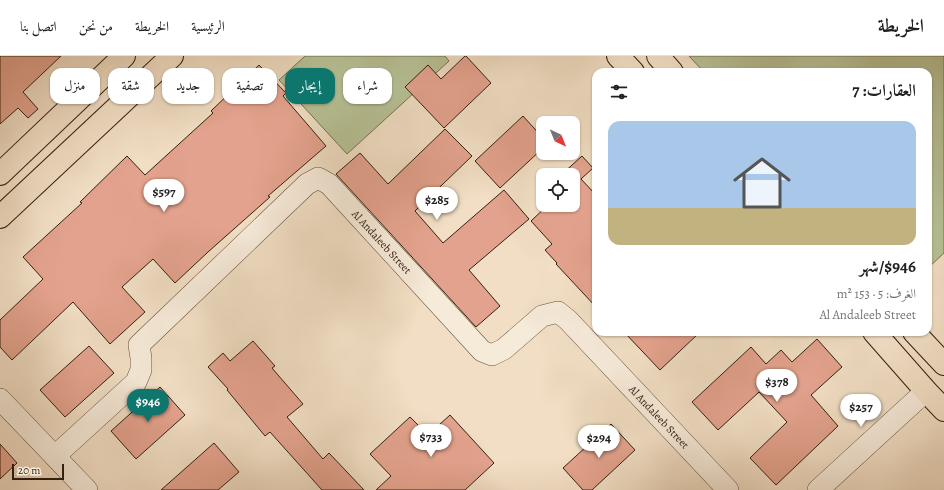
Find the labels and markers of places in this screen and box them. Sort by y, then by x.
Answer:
pin: $597 [140,179,188,213]
pin: $285 [413,187,461,221]
pin: $378 [753,369,801,403]
pin: $946 [124,389,172,423]
pin: $257 [837,394,885,428]
pin: $733 [407,424,455,458]
pin: $294 [575,425,623,459]

